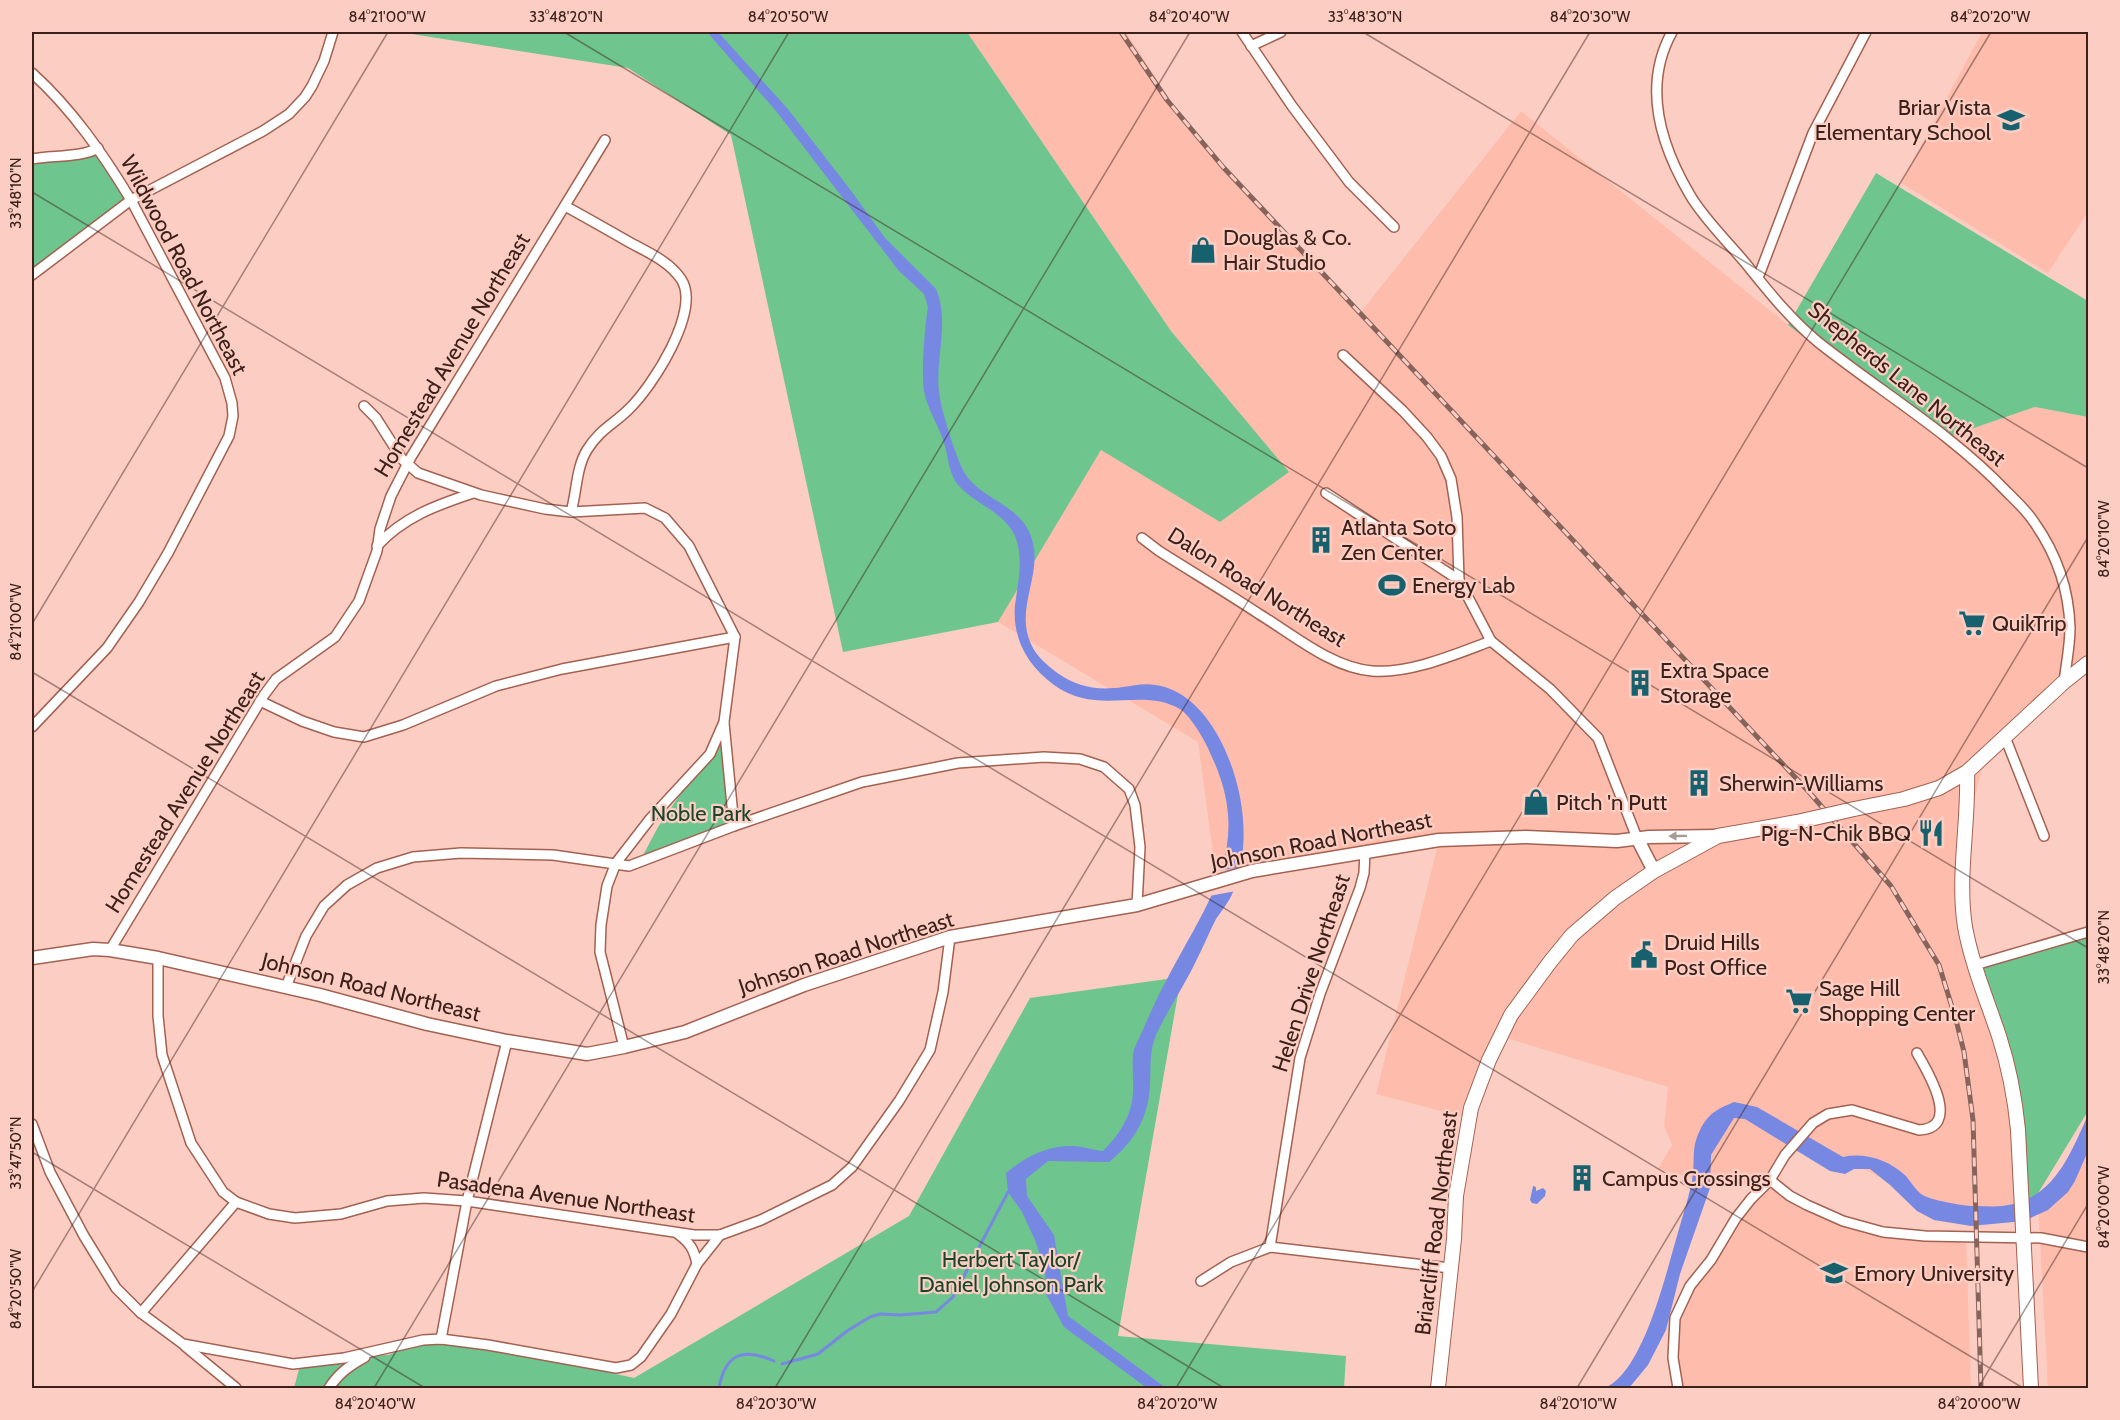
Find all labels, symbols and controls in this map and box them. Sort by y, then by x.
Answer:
text: 84°21'00"W [348,8,426,26]
text: 33°48'20"N [529,8,603,26]
text: 84°20'50"W [748,8,829,26]
text: 84°20'40"W [1149,8,1230,26]
text: 33°48'30"N [1328,8,1402,26]
text: 84°20'30"W [1550,8,1631,26]
text: 84°20'20"W [1950,8,2031,26]
place label: Briar Vista Elementary School [1815,94,1992,146]
school or university icon: Briar Vista Elementary School [1996,105,2026,135]
street label: Wildwood Road Northeast [115,151,254,380]
text: 33°48'10"N [7,157,25,229]
place label: Douglas & Co. Hair Studio [1223,224,1352,276]
street label: Homestead Avenue Northeast [368,228,536,482]
shop icon: Douglas & Co. Hair Studio [1188,235,1218,265]
street label: Shepherds Lane Northeast [1803,296,2012,472]
text: 84°20'10"W [2095,500,2113,578]
place label: Atlanta Soto Zen Center [1341,514,1456,566]
street label: Dalon Road Northeast [1163,521,1352,653]
building icon: Atlanta Soto Zen Center [1306,525,1336,555]
sports icon: Energy Lab [1377,570,1407,600]
place label: Energy Lab [1412,572,1515,599]
text: 84°21'00"W [7,583,25,661]
supermarket icon: QuikTrip [1957,608,1987,638]
place label: QuikTrip [1992,610,2067,637]
place label: Extra Space Storage [1660,657,1769,709]
street label: Homestead Avenue Northeast [99,666,271,918]
building icon: Extra Space Storage [1625,668,1655,698]
building icon: Sherwin-Williams [1684,768,1714,798]
place label: Sherwin-Williams [1719,770,1883,797]
shop icon: Pitch 'n Putt [1521,787,1551,817]
place label: Pitch 'n Putt [1556,789,1668,816]
park label: Noble Park [651,800,751,827]
street label: Johnson Road Northeast [1207,806,1434,876]
restaurant icon: Pig-N-Chik BBQ [1916,818,1946,848]
place label: Pig-N-Chik BBQ [1761,820,1911,847]
one-way arrow [1668,831,1687,841]
street label: Helen Drive Northeast [1266,870,1356,1075]
street label: Johnson Road Northeast [734,905,958,1001]
text: 33°48'20"N [2095,910,2113,984]
place label: Druid Hills Post Office [1664,929,1767,981]
public building icon: Druid Hills Post Office [1629,940,1659,970]
street label: Johnson Road Northeast [258,946,484,1027]
place label: Sage Hill Shopping Center [1819,975,1975,1027]
supermarket icon: Sage Hill Shopping Center [1784,986,1814,1016]
street label: Briarcliff Road Northeast [1409,1109,1463,1337]
text: 33°47'50"N [7,1117,25,1189]
building icon: Campus Crossings [1567,1163,1597,1193]
place label: Campus Crossings [1602,1165,1771,1192]
text: 84°20'00"W [2095,1165,2113,1248]
street label: Pasadena Avenue Northeast [435,1166,697,1229]
park label: Herbert Taylor/ Daniel Johnson Park [919,1246,1103,1298]
text: 84°20'50"W [7,1248,25,1329]
school or university icon: Emory University [1819,1258,1849,1288]
place label: Emory University [1854,1260,2014,1287]
text: 84°20'40"W [335,1395,416,1413]
text: 84°20'30"W [736,1395,817,1413]
text: 84°20'20"W [1137,1395,1218,1413]
text: 84°20'10"W [1539,1395,1617,1413]
text: 84°20'00"W [1938,1395,2021,1413]

